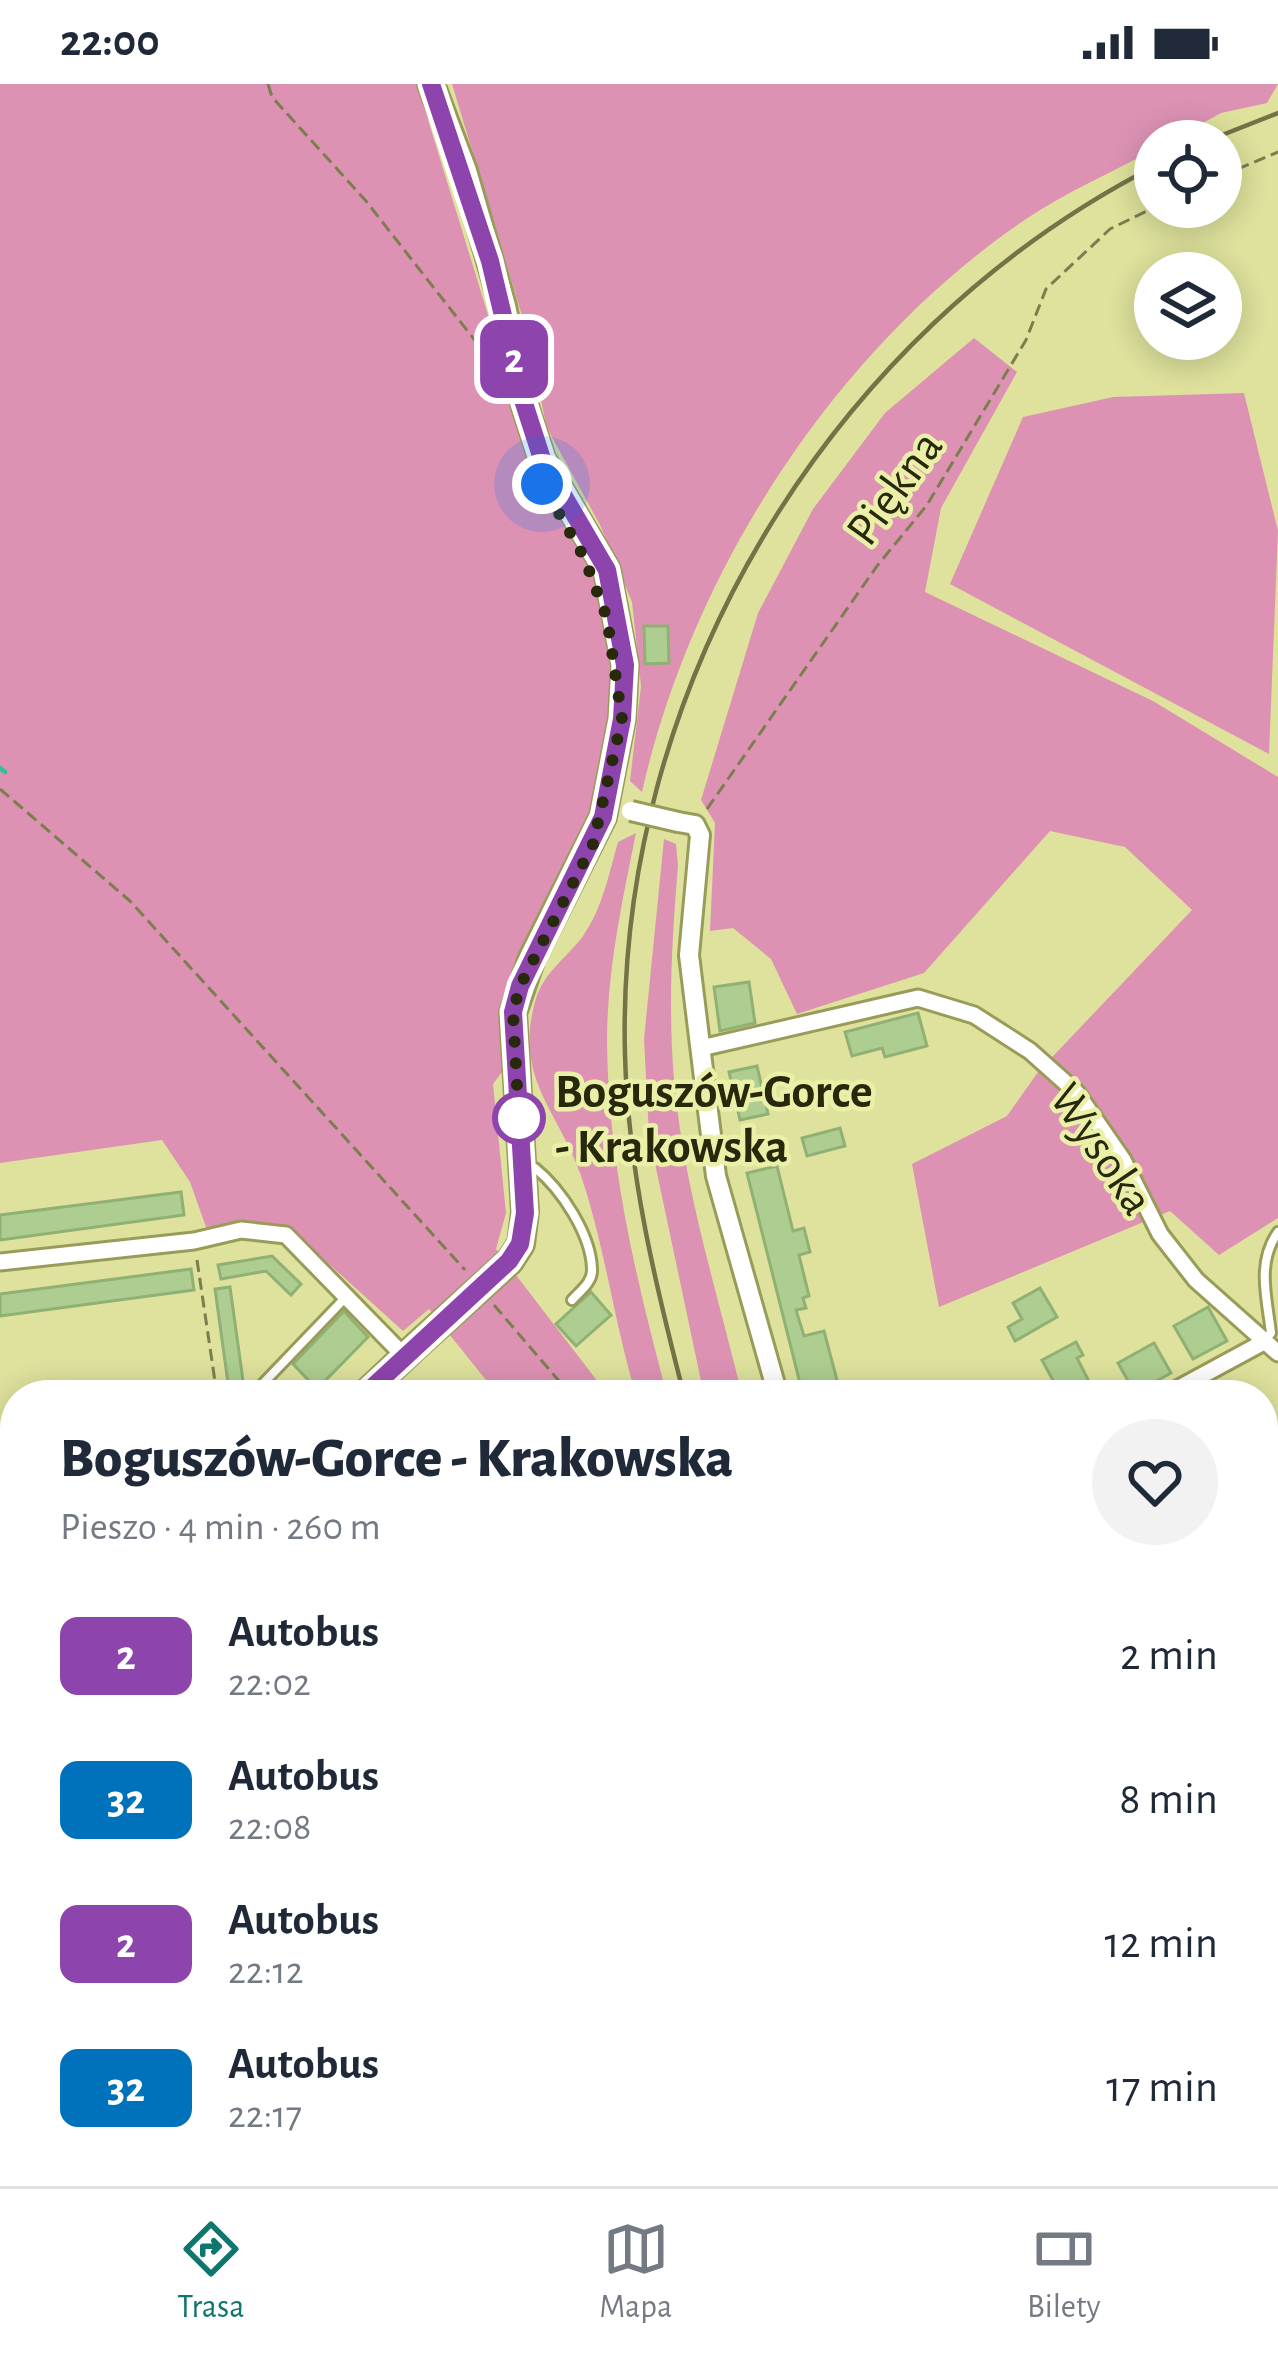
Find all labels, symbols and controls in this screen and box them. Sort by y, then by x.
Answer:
text: 22:00 [60,19,160,64]
map controls [1134,120,1242,360]
button: locate [1134,120,1242,228]
button: layers [1134,252,1242,360]
line badge: 2 [475,320,553,398]
text: 2 [504,338,524,380]
street label: Piękna [839,423,952,554]
your location [512,454,572,514]
place label: Boguszów-Gorce - Krakowska [555,1069,873,1172]
street label: Wysoka [1040,1075,1161,1224]
marker: Boguszów-Gorce - Krakowska [494,1093,544,1143]
button: heart [1092,1419,1218,1545]
text: Boguszów-Gorce - Krakowska [60,1430,733,1487]
text: Pieszo · 4 min · 260 m [60,1508,381,1547]
text: Autobus [228,1610,379,1655]
text: 2 min [1120,1633,1218,1678]
text: 2 [116,1635,136,1677]
text: 22:02 [228,1664,311,1703]
text: Autobus [228,1754,379,1799]
text: 8 min [1119,1777,1218,1822]
text: 32 [107,1779,145,1821]
text: 22:08 [228,1808,312,1847]
text: Autobus [228,1898,379,1943]
text: 12 min [1105,1921,1218,1966]
text: 2 [116,1923,136,1965]
text: 22:12 [228,1952,304,1991]
text: Autobus [228,2042,379,2087]
text: 17 min [1106,2065,1218,2110]
text: 32 [107,2067,145,2109]
text: 22:17 [228,2096,302,2135]
tab: Trasa [177,2216,244,2328]
tab: Mapa [599,2216,672,2328]
tab: Bilety [1027,2216,1101,2328]

